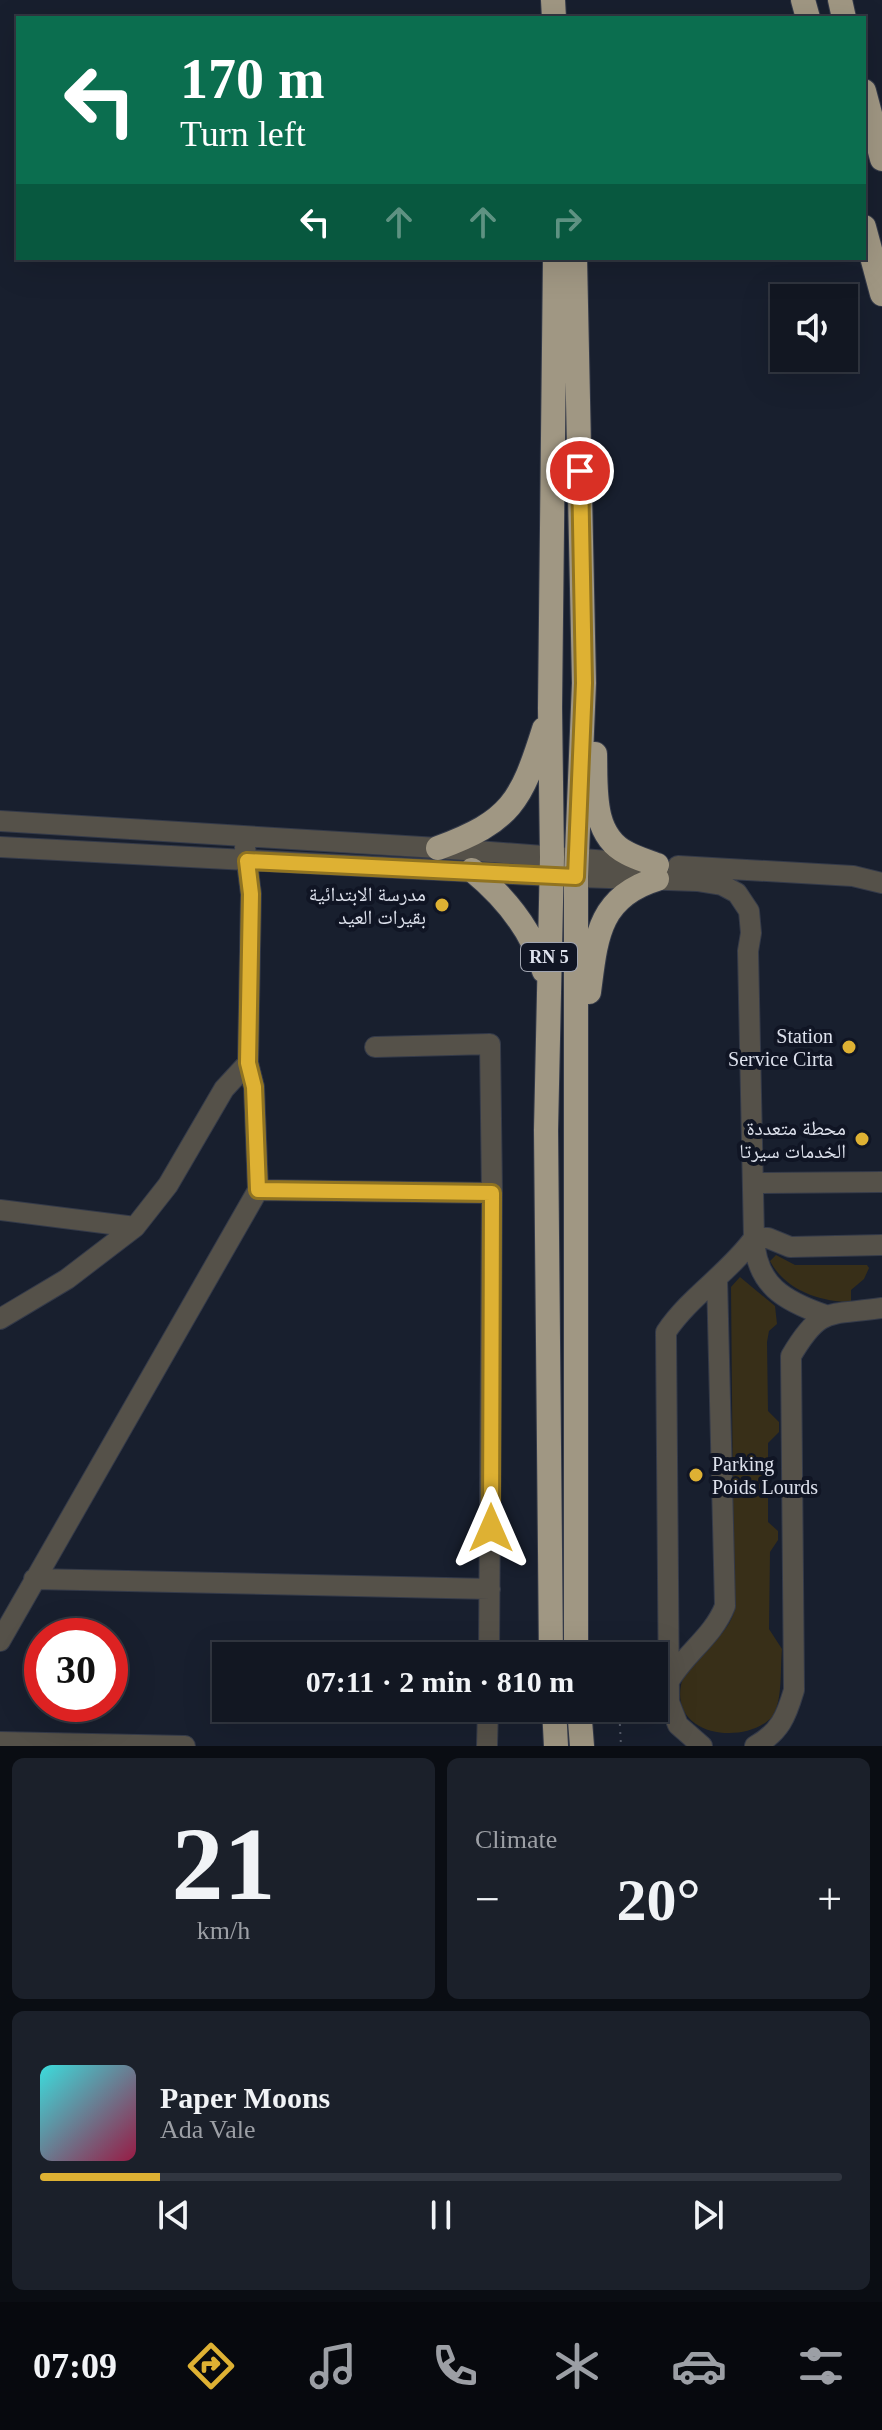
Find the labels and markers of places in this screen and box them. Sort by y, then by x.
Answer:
pin [546,437,614,505]
place label: مدرسة الابتدائية بقيرات العيد [309,883,426,929]
marker: مدرسة الابتدائية بقيرات العيد [433,896,451,914]
place label: Station Service Cirta [728,1025,833,1070]
marker: Station Service Cirta [840,1038,858,1056]
place label: محطة متعددة الخدمات سيرتا [739,1117,846,1162]
marker: محطة متعددة الخدمات سيرتا [853,1130,871,1148]
place label: Parking Poids Lourds [712,1453,818,1498]
marker: Parking Poids Lourds [687,1466,705,1484]

